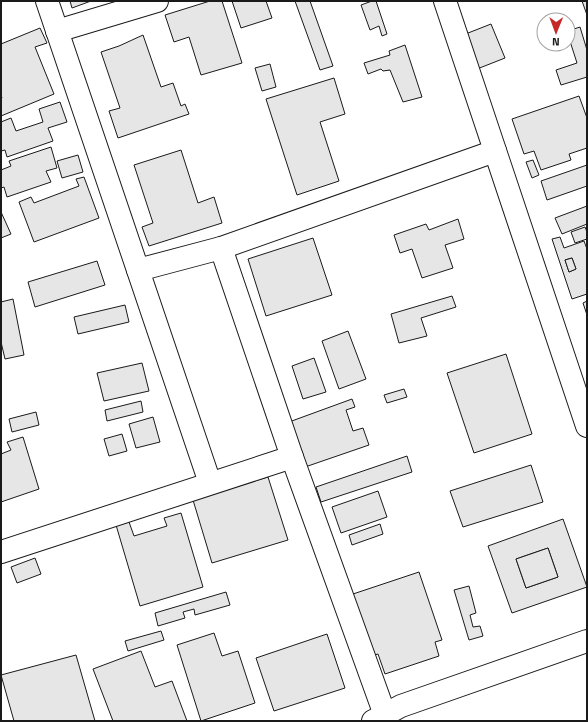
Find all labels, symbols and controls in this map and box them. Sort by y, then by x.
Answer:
north arrow [536,12,576,52]
text: N [552,34,560,50]

